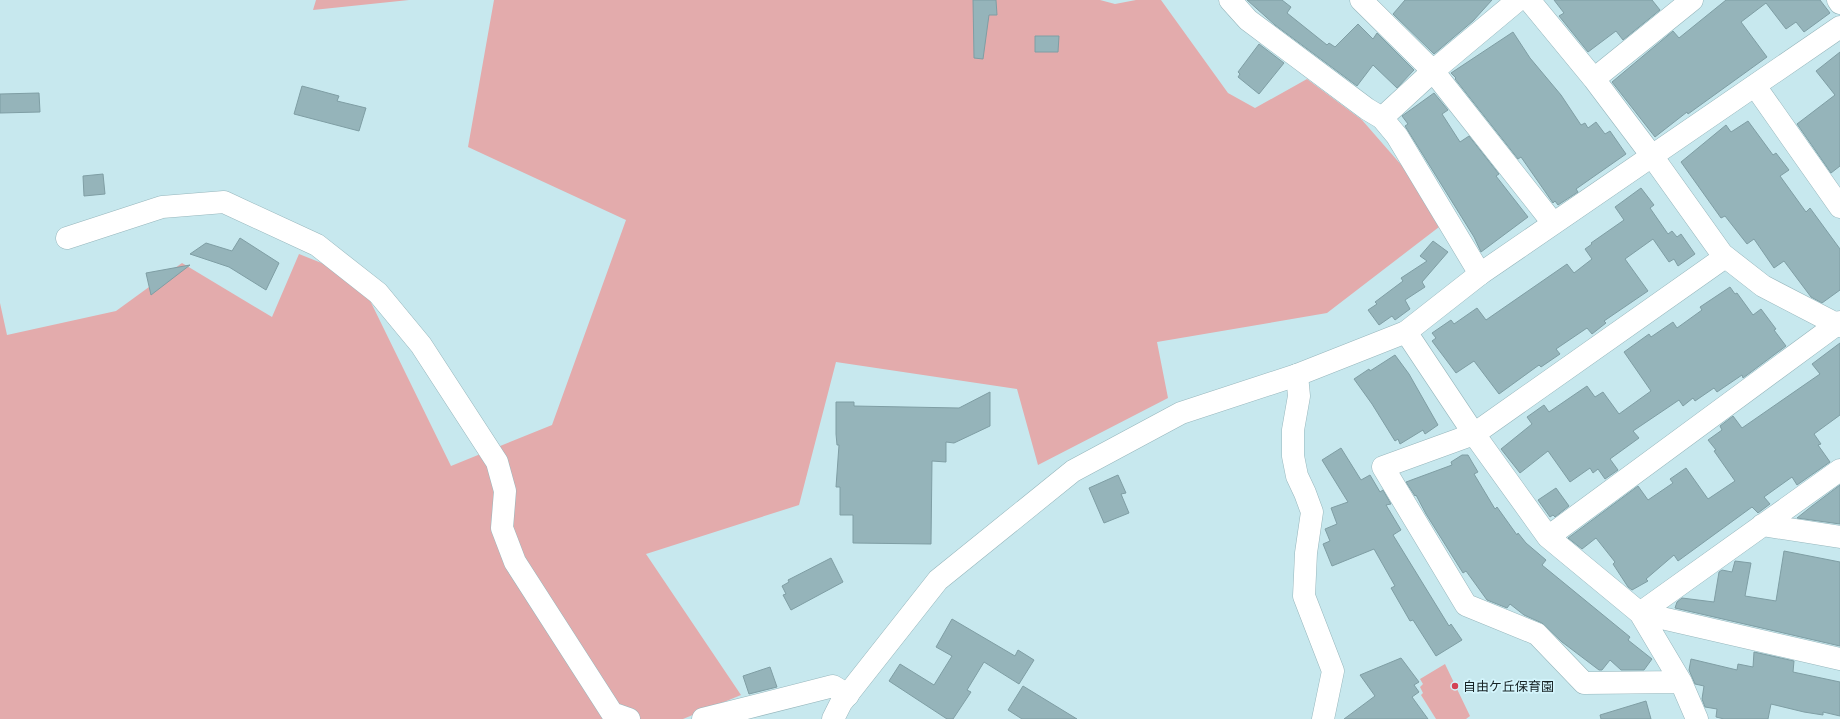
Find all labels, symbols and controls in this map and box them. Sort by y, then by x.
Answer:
place label: 自由ケ丘保育園 [1463,679,1554,694]
marker: 自由ケ丘保育園 [1450,681,1460,691]

